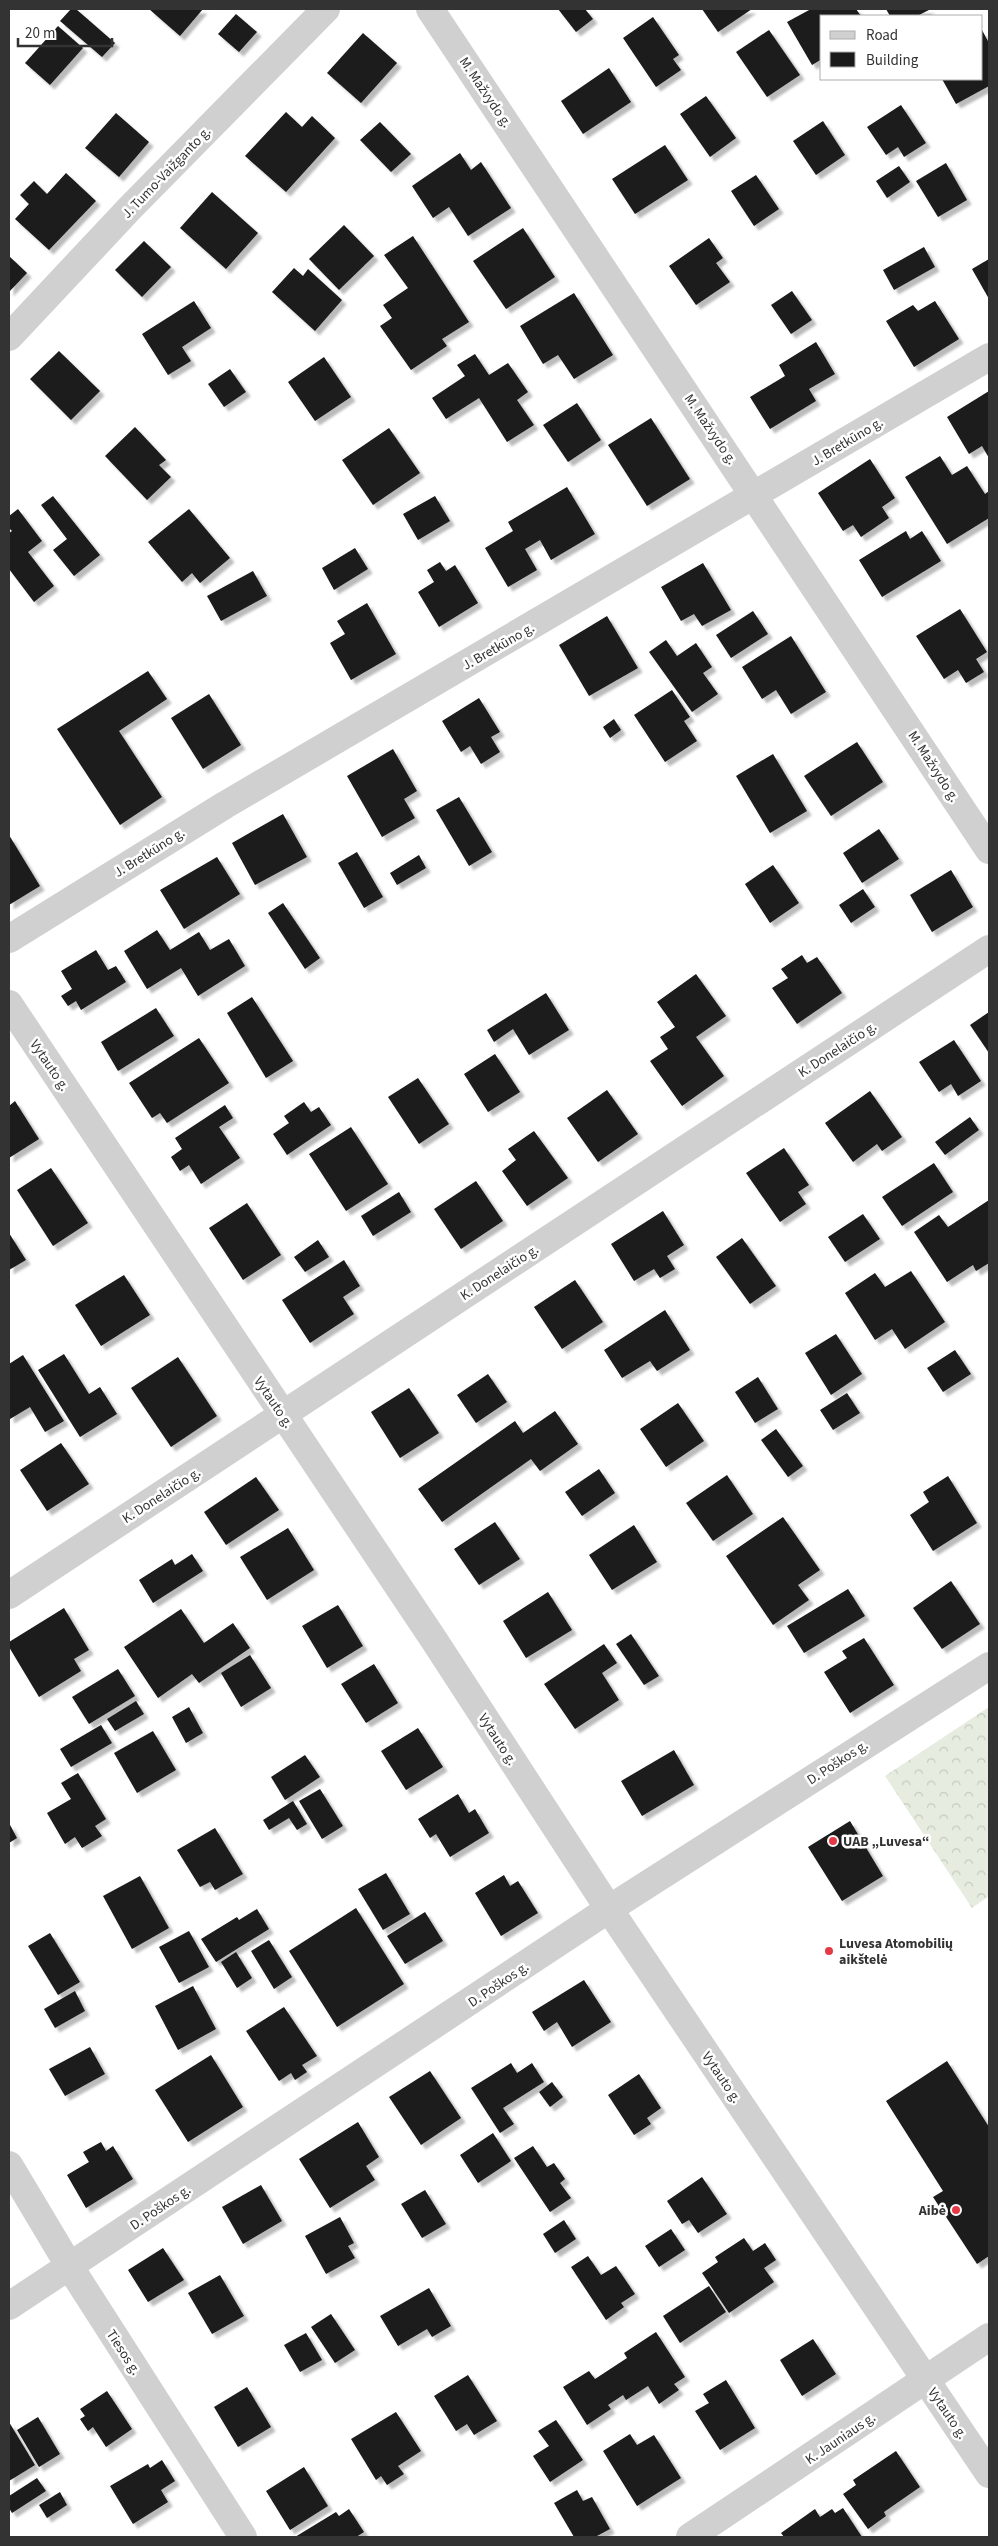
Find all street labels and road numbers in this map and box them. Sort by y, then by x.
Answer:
street label: M. Mažvydo g. [454,53,516,132]
street label: J. Tumo-Vaižganto g. [118,122,216,223]
street label: M. Mažvydo g. [679,390,741,469]
street label: J. Bretkūno g. [808,413,887,471]
street label: J. Bretkūno g. [459,618,538,676]
street label: M. Mažvydo g. [903,727,964,806]
street label: J. Bretkūno g. [110,823,189,883]
street label: K. Donelaičio g. [794,1017,881,1083]
street label: Vytauto g. [25,1036,74,1095]
street label: K. Donelaičio g. [456,1240,543,1306]
street label: Vytauto g. [249,1373,298,1432]
street label: K. Donelaičio g. [118,1463,205,1529]
street label: Vytauto g. [473,1710,521,1769]
street label: D. Poškos g. [803,1736,872,1790]
street label: D. Poškos g. [464,1957,533,2013]
street label: Vytauto g. [697,2048,746,2107]
street label: D. Poškos g. [126,2180,195,2236]
street label: Tiesos g. [101,2326,145,2379]
street label: Vytauto g. [923,2384,972,2443]
street label: K. Jauniaus g. [801,2408,880,2470]

